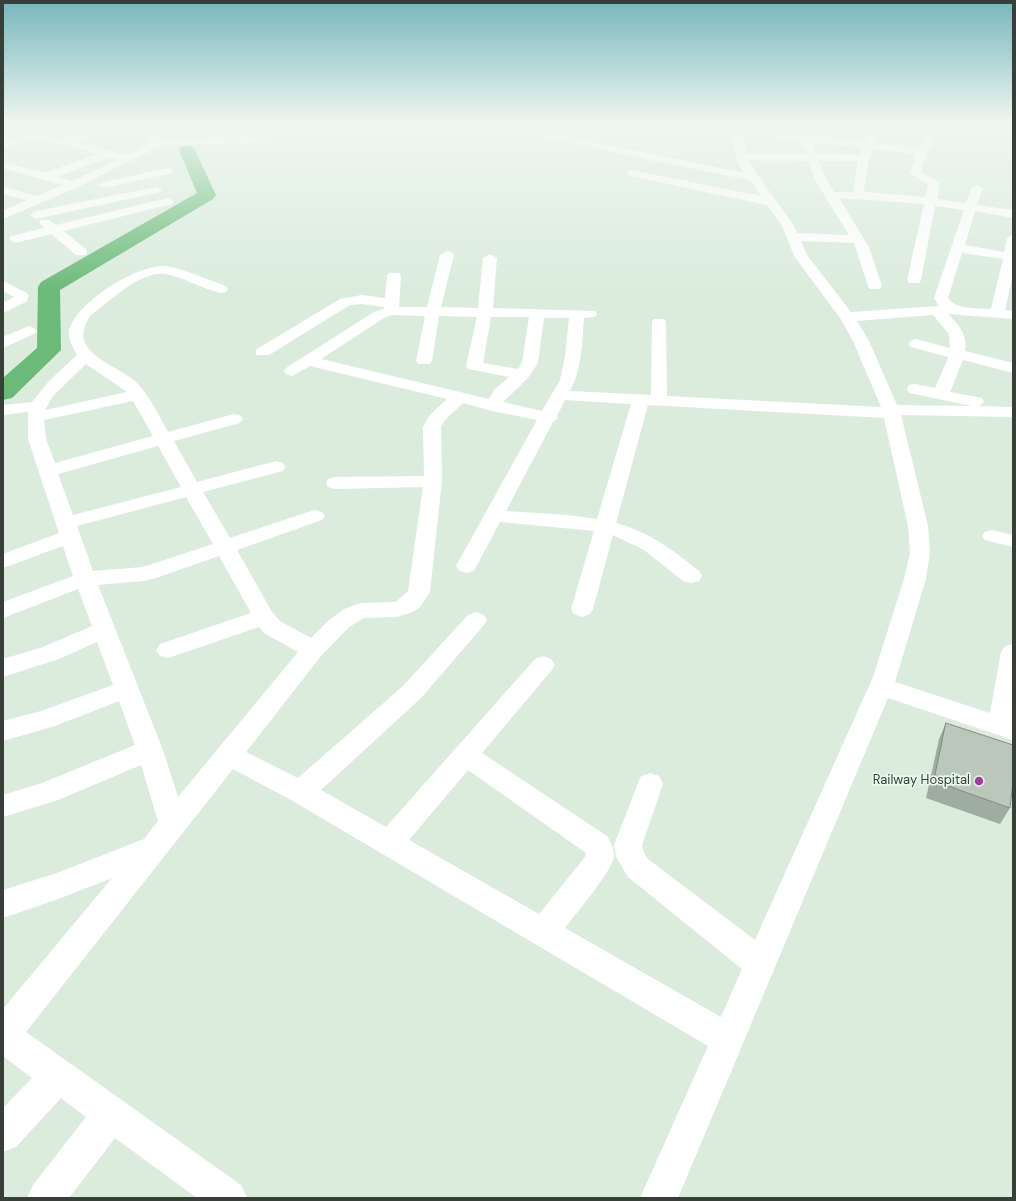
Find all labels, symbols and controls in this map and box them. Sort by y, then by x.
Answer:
place label: Railway Hospital [873,773,970,789]
marker: Railway Hospital [973,775,985,787]

